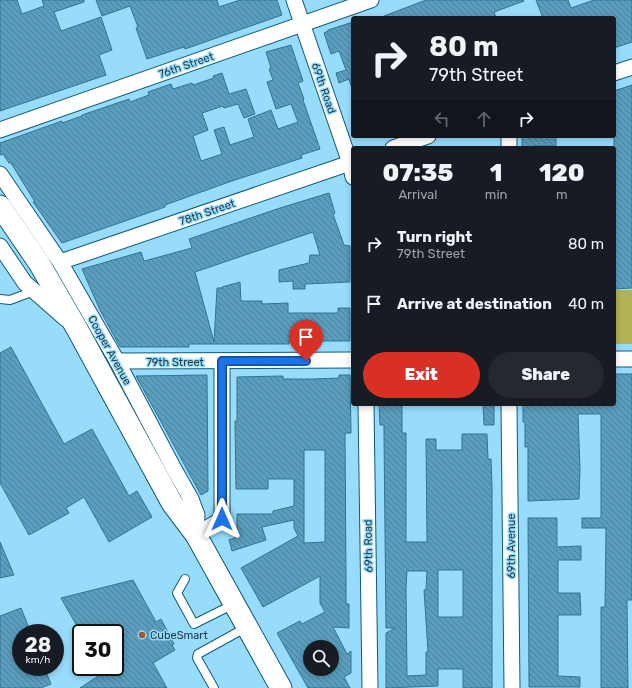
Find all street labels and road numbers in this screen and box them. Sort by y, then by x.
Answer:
street label: 76th Street [157,50,216,81]
street label: 69th Road [309,61,338,115]
street label: 78th Street [178,197,237,228]
street label: Cooper Avenue [85,313,134,387]
street label: 79th Street [146,356,205,369]
street label: 69th Avenue [505,513,518,579]
street label: 69th Road [362,519,375,573]

